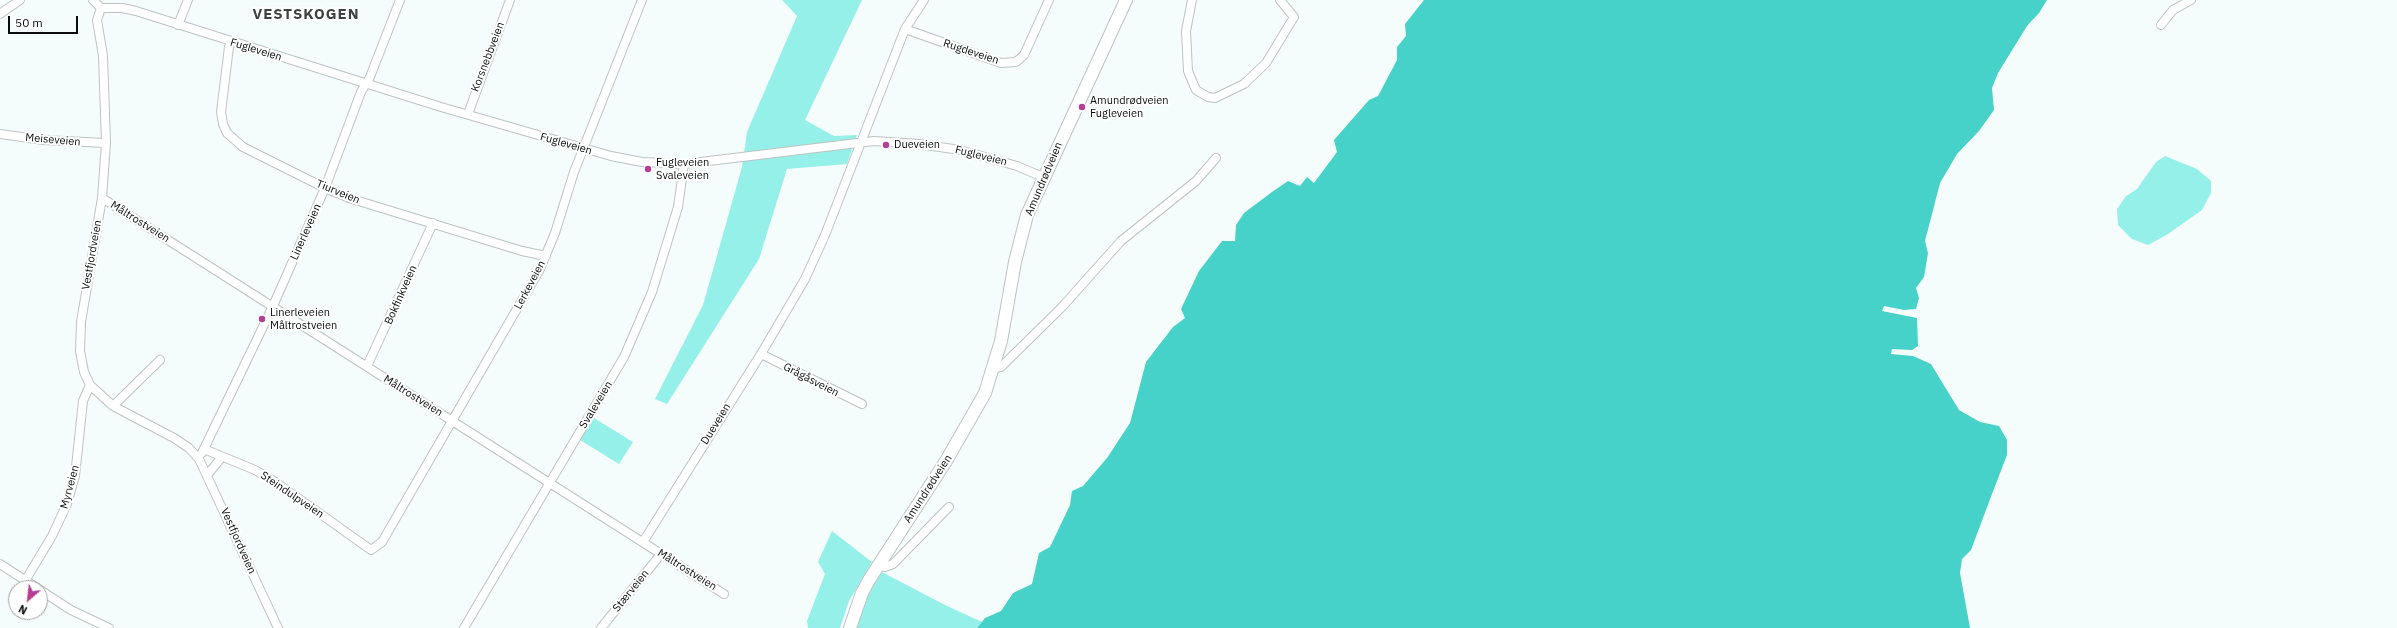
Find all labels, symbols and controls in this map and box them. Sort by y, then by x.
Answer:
district label: VESTSKOGEN [252,6,360,24]
scale bar [10,8,80,34]
text: 50 m [15,15,43,30]
street label: Korsnebbveien [469,20,507,94]
street label: Fugleveien [229,36,283,64]
street label: Rugdeveien [941,37,1001,67]
place label: Amundrødveien Fugleveien [1090,94,1169,120]
marker: Amundrødveien Fugleveien [1077,102,1087,112]
street label: Fugleveien [539,130,593,158]
street label: Meiseveien [25,131,81,149]
place label: Dueveien [894,138,940,152]
marker: Dueveien [881,140,891,150]
street label: Amundrødveien [1023,140,1065,218]
street label: Fugleveien [954,143,1008,169]
place label: Fugleveien Svaleveien [656,156,709,182]
marker: Fugleveien Svaleveien [643,164,653,174]
street label: Tiurveien [314,177,362,207]
street label: Måltrostveien [108,199,172,245]
street label: Linerleveien [288,202,324,262]
street label: Vestfjordveien [79,219,105,291]
street label: Lerkeveien [512,258,548,312]
street label: Bokfinkveien [382,263,420,327]
place label: Linerleveien Måltrostveien [270,306,337,332]
marker: Linerleveien Måltrostveien [257,314,267,324]
street label: Grågåsveien [781,360,841,400]
street label: Måltrostveien [381,373,445,419]
street label: Svaleveien [577,379,615,431]
street label: Dueveien [698,401,734,447]
street label: Amundrødveien [901,452,955,526]
street label: Myrveien [58,464,82,510]
street label: Steindulpveien [258,469,326,521]
street label: Vestfjordveien [218,506,258,576]
street label: Måltrostveien [655,547,719,593]
street label: Stærveien [610,567,652,615]
north arrow [8,580,48,620]
text: N [16,602,30,618]

